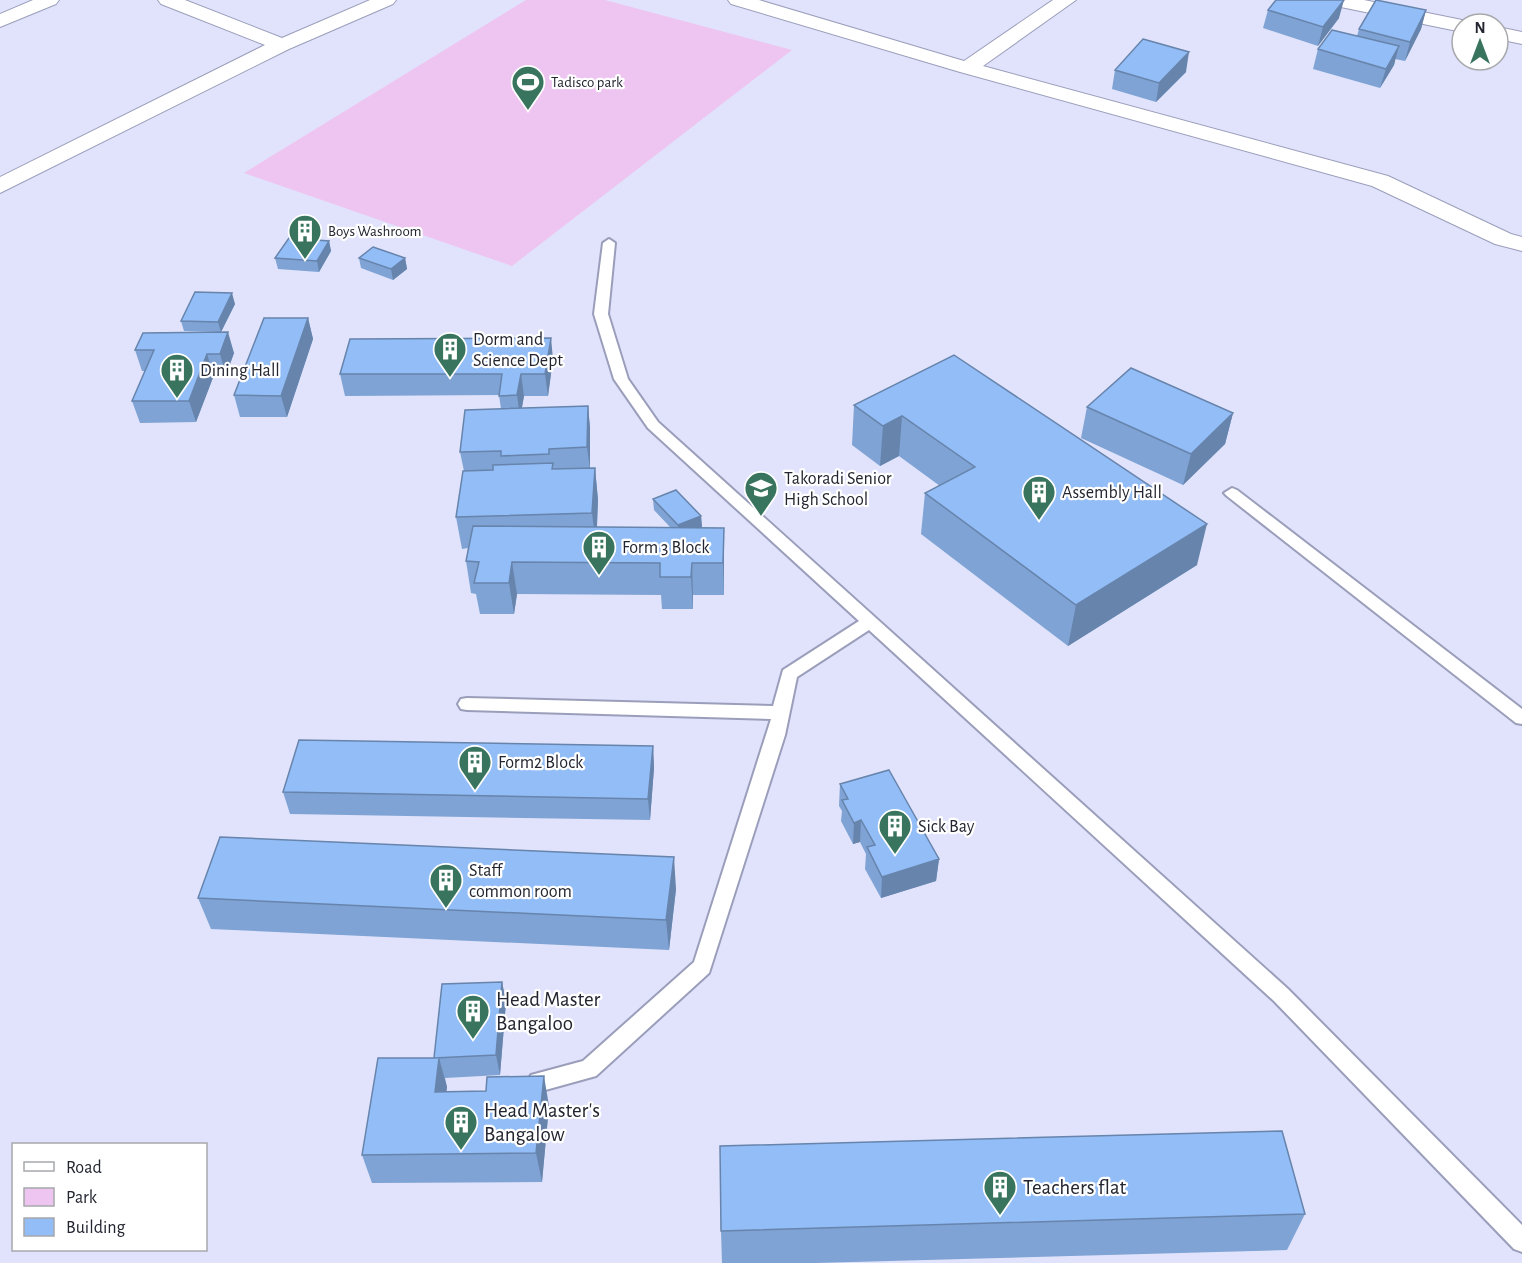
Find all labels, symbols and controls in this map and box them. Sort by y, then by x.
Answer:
north arrow [1450,12,1510,72]
text: N [1474,20,1486,36]
sports icon: Tadisco park [510,64,546,111]
place label: Tadisco park [551,75,623,90]
building icon: Boys Washroom [287,213,323,260]
place label: Boys Washroom [328,224,422,239]
building icon: Dorm and Science Dept [432,331,468,378]
place label: Dorm and Science Dept [473,331,563,370]
building icon: Dining Hall [159,352,195,399]
place label: Dining Hall [200,362,280,380]
school or university icon: Takoradi Senior High School [743,470,779,517]
place label: Takoradi Senior High School [784,470,892,509]
building icon: Assembly Hall [1021,474,1057,521]
place label: Assembly Hall [1062,484,1162,502]
building icon: Form 3 Block [581,529,617,576]
place label: Form 3 Block [622,539,710,557]
building icon: Form2 Block [457,744,493,791]
place label: Form2 Block [498,754,584,772]
building icon: Sick Bay [877,808,913,855]
place label: Sick Bay [918,818,975,836]
building icon: Staff common room [428,862,464,909]
place label: Staff common room [469,862,572,901]
place label: Head Master Bangaloo [496,989,601,1034]
building icon: Head Master Bangaloo [455,993,491,1040]
place label: Head Master's Bangalow [484,1100,600,1145]
building icon: Head Master's Bangalow [443,1104,479,1151]
legend [12,1143,207,1251]
text: Road [66,1159,102,1177]
building icon: Teachers flat [982,1169,1018,1216]
place label: Teachers flat [1023,1177,1127,1198]
text: Park [66,1189,98,1207]
text: Building [66,1219,126,1237]

